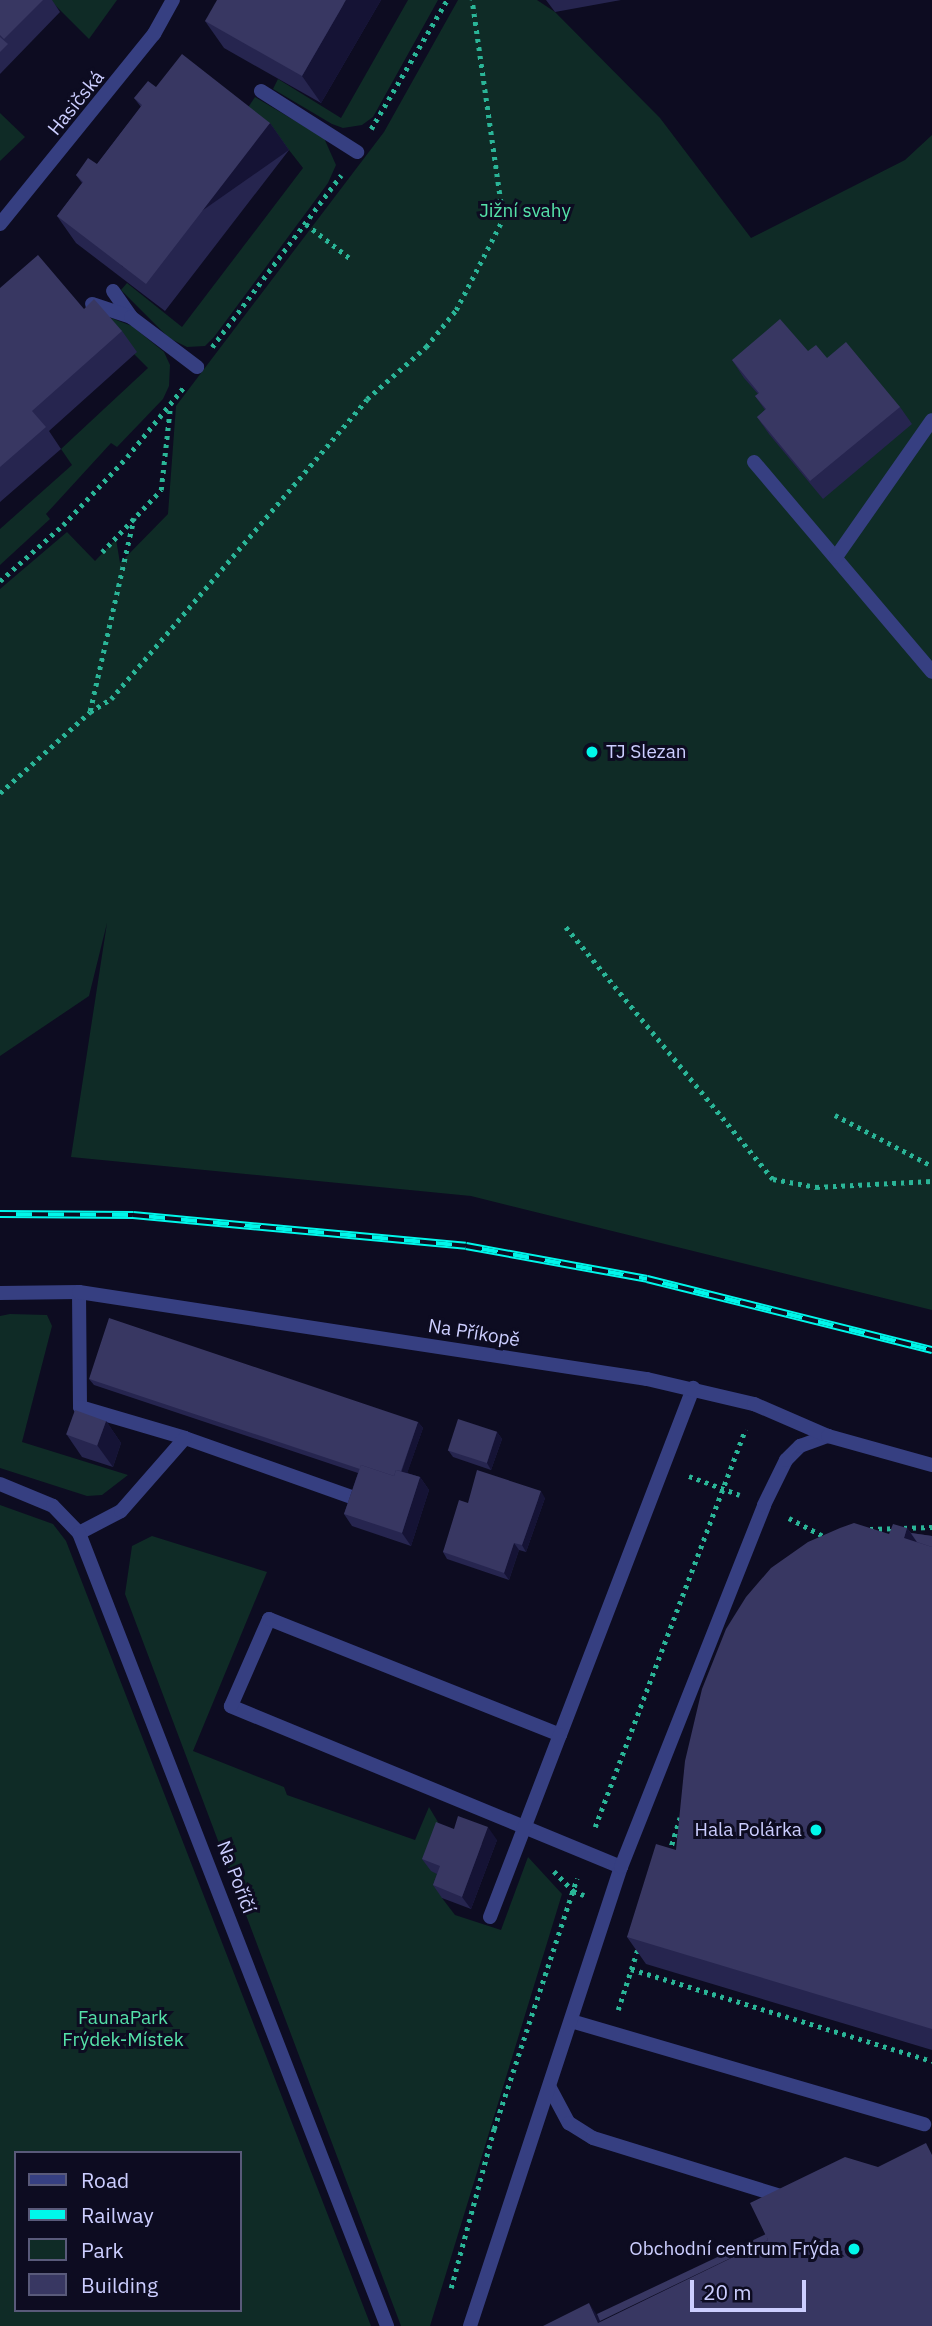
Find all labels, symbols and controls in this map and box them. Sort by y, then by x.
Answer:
street label: Hasičská [43,66,109,140]
park label: Jižní svahy [479,200,571,222]
place label: TJ Slezan [606,741,687,763]
marker: TJ Slezan [584,744,600,760]
street label: Na Příkopě [426,1314,522,1352]
place label: Hala Polárka [694,1819,802,1841]
marker: Hala Polárka [808,1822,824,1838]
street label: Na Poříčí [212,1838,260,1916]
park label: FaunaPark Frýdek-Místek [62,2007,184,2051]
legend [14,2151,242,2312]
text: Road [81,2166,129,2194]
text: Railway [81,2201,154,2229]
text: Park [81,2236,124,2264]
place label: Obchodní centrum Frýda [629,2238,840,2260]
marker: Obchodní centrum Frýda [846,2241,862,2257]
scale bar [694,2266,810,2310]
text: Building [81,2271,158,2299]
text: 20 m [703,2278,752,2306]

